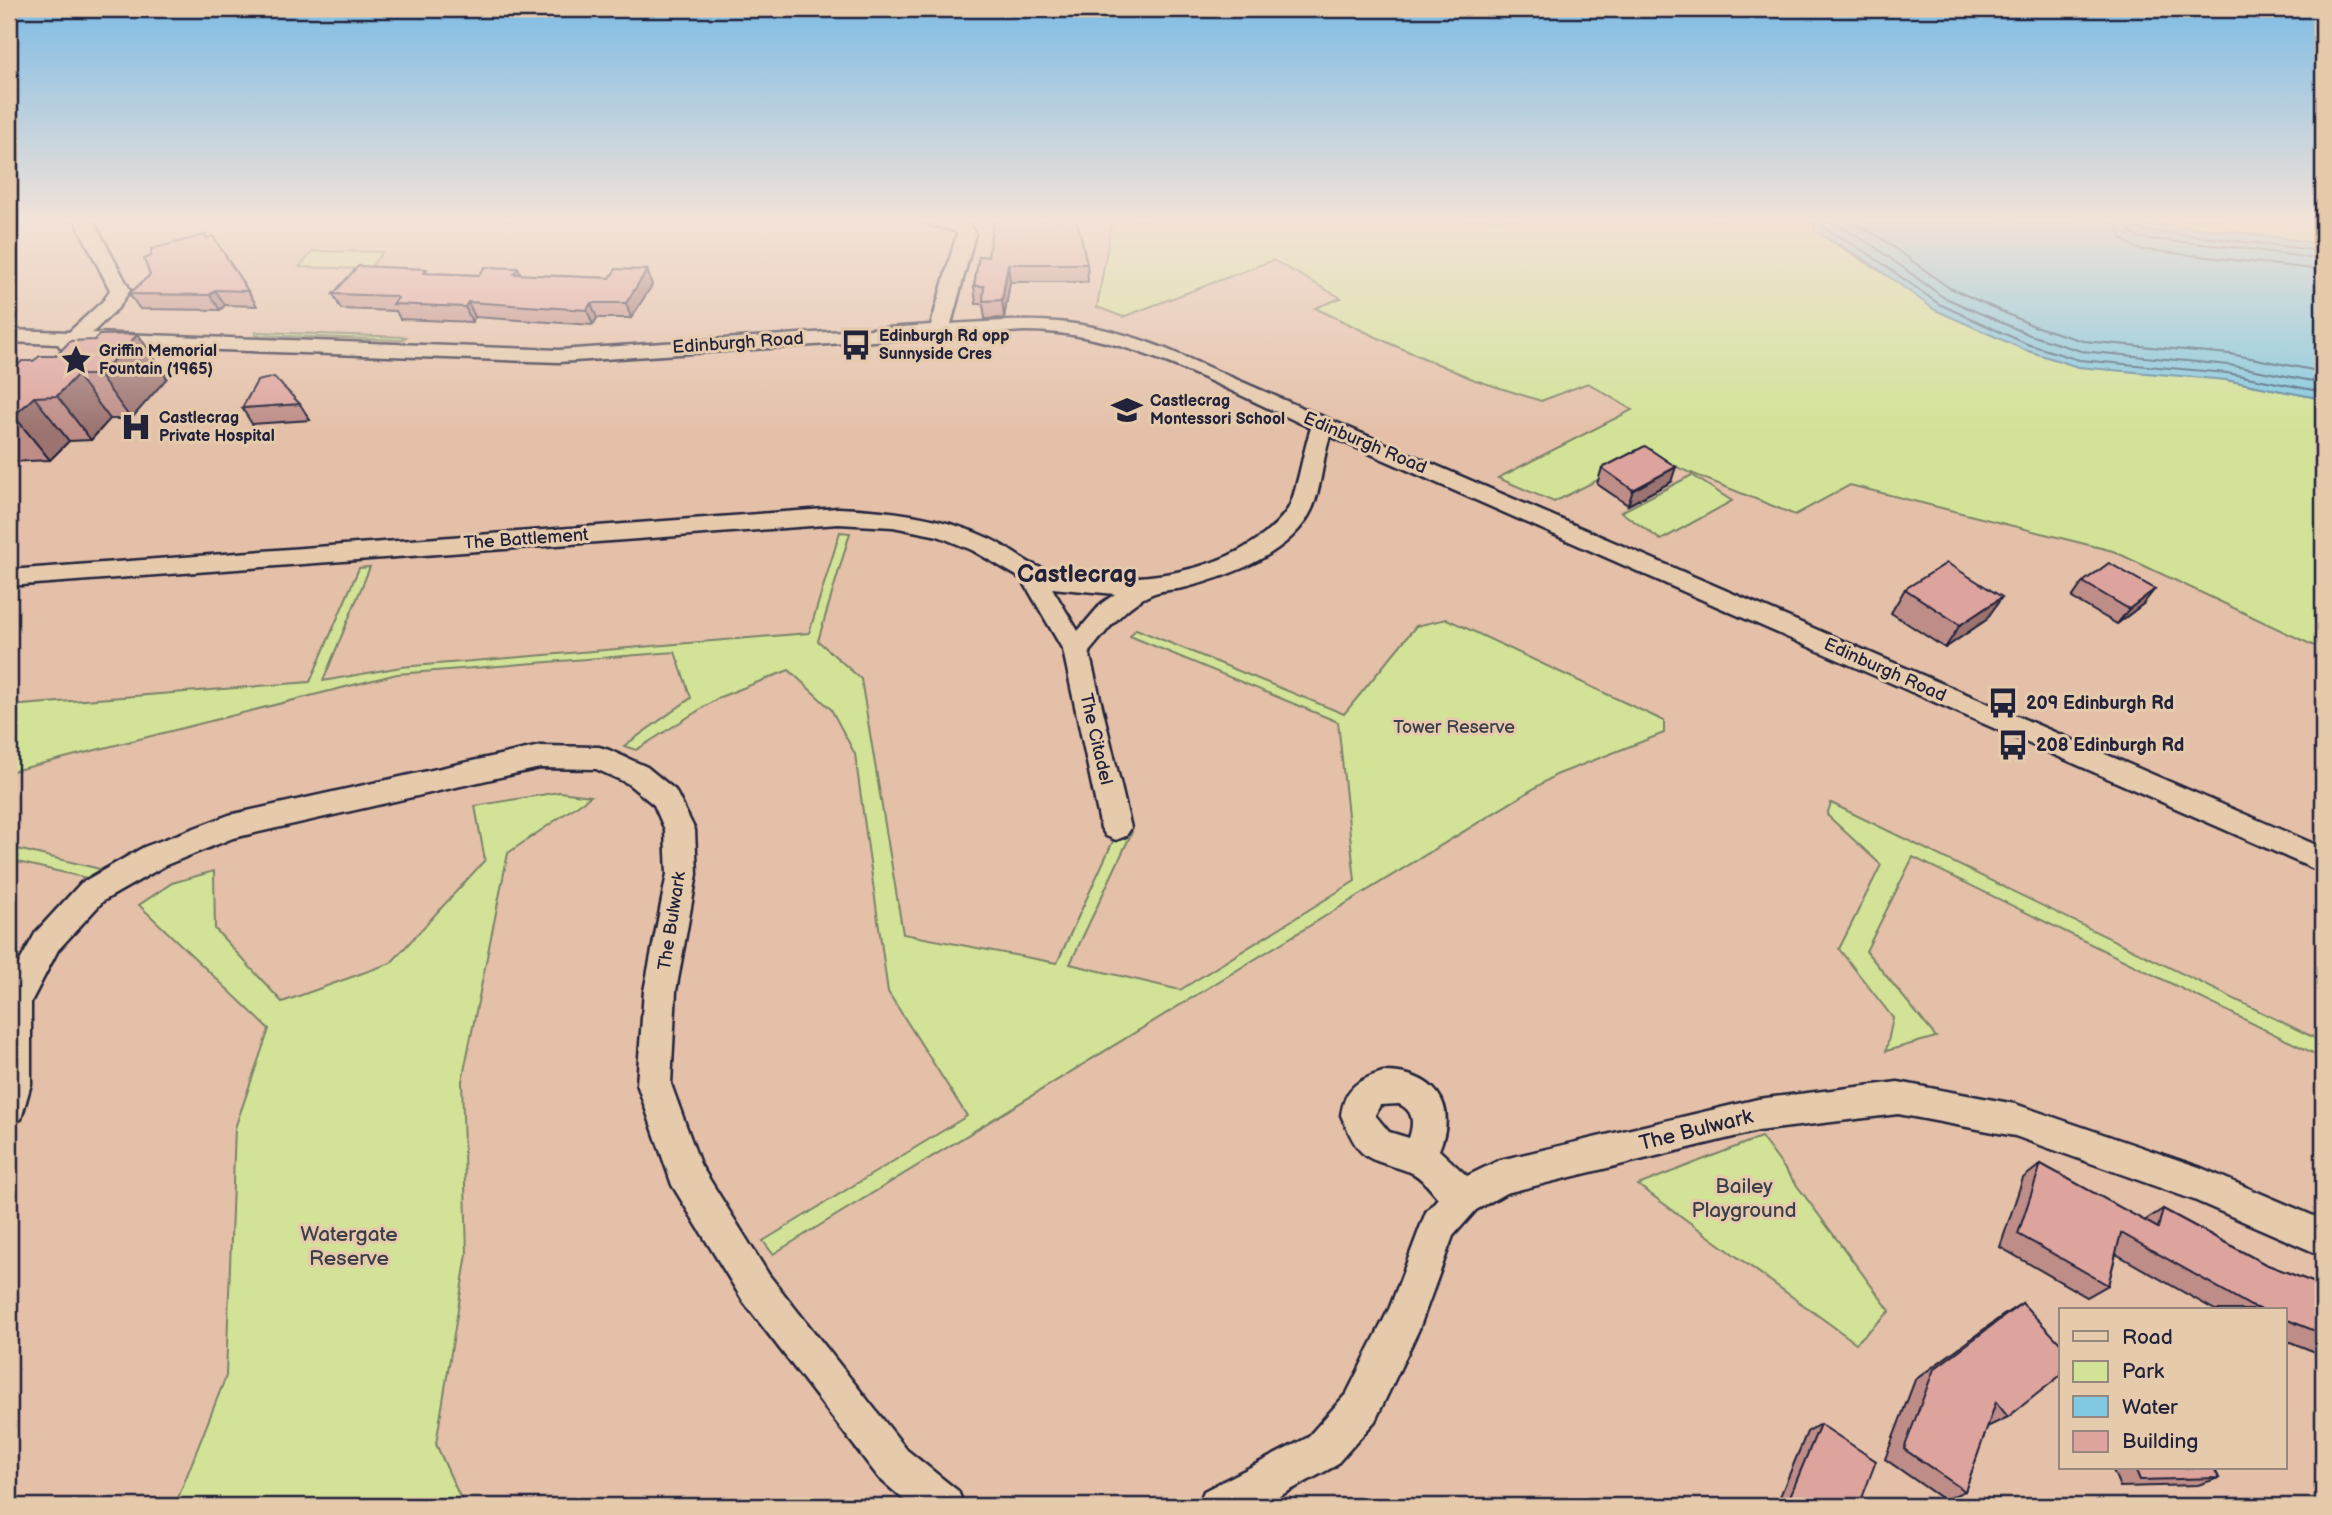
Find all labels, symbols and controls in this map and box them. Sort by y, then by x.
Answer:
place label: Edinburgh Rd opp Sunnyside Cres [879,327,1009,364]
street label: Edinburgh Road [672,328,804,358]
bus stop icon: Edinburgh Rd opp Sunnyside Cres [839,328,873,362]
place label: Griffin Memorial Fountain (1965) [99,342,217,379]
place icon: Griffin Memorial Fountain (1965) [59,343,93,377]
place label: Castlecrag Montessori School [1150,392,1285,429]
school or university icon: Castlecrag Montessori School [1110,393,1144,427]
street label: Edinburgh Road [1300,408,1430,478]
place label: Castlecrag Private Hospital [159,409,275,446]
hospital icon: Castlecrag Private Hospital [119,410,153,444]
street label: The Battlement [463,524,590,554]
district label: Castlecrag [1017,560,1137,589]
street label: Edinburgh Road [1821,634,1949,706]
bus stop icon: 209 Edinburgh Rd [1986,686,2020,720]
street label: The Citadel [1075,691,1117,787]
place label: 209 Edinburgh Rd [2026,693,2174,714]
park label: Tower Reserve [1393,717,1515,738]
bus stop icon: 208 Edinburgh Rd [1996,728,2030,762]
place label: 208 Edinburgh Rd [2036,735,2184,756]
street label: The Bulwark [654,870,690,972]
street label: The Bulwark [1637,1104,1756,1156]
park label: Bailey Playground [1691,1174,1797,1223]
park label: Watergate Reserve [300,1222,398,1271]
legend [2059,1308,2286,1470]
text: Road [2122,1325,2173,1350]
text: Park [2122,1359,2165,1384]
text: Water [2122,1395,2178,1420]
text: Building [2122,1429,2198,1454]

